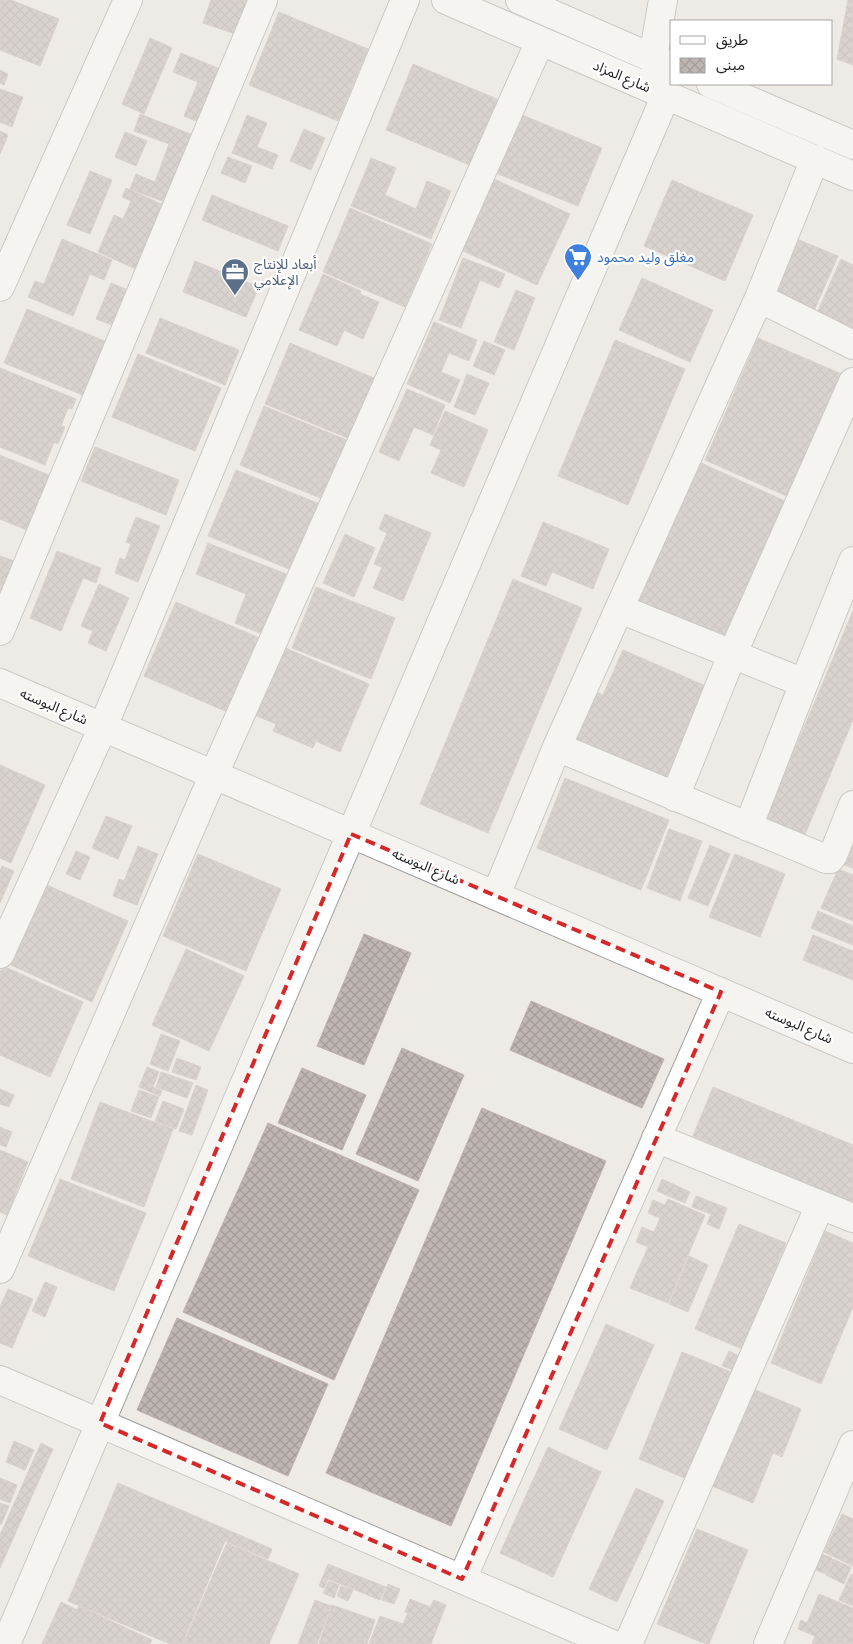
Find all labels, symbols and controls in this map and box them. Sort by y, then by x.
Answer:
legend [670,20,833,85]
text: طريق [716,31,748,50]
text: مبنى [716,56,745,74]
street label: شارع المزاد [590,57,653,98]
supermarket icon: مغلق وليد محمود [563,242,593,281]
place label: مغلق وليد محمود [597,249,694,267]
place label: أبعاد للإنتاج الإعلامي [254,255,317,291]
office icon: أبعاد للإنتاج الإعلامي [220,257,250,296]
street label: شارع البوسته [17,685,90,730]
street label: شارع البوسته [389,845,462,890]
street label: شارع البوسته [762,1004,835,1049]

